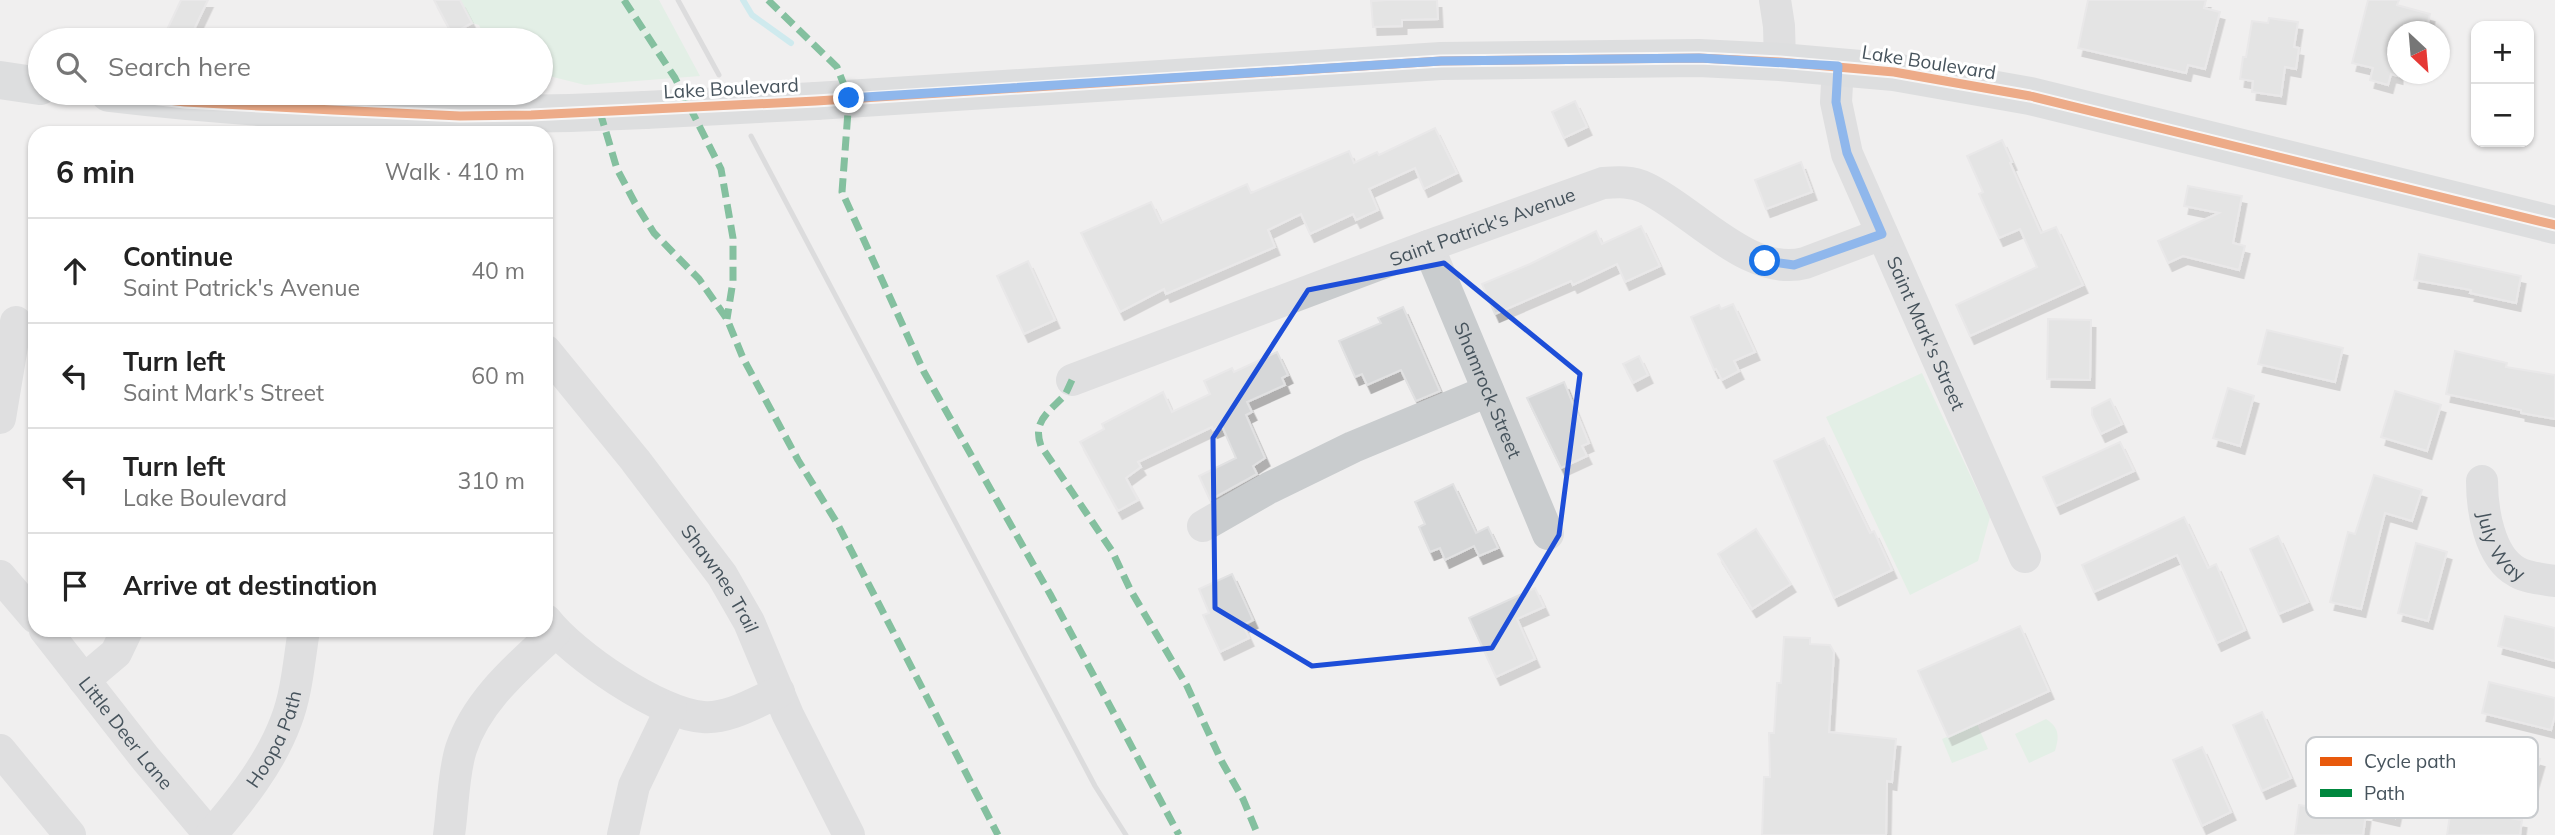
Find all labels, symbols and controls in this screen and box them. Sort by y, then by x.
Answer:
north arrow [2387,21,2450,84]
map controls [2471,21,2534,147]
button: + [2471,21,2534,84]
search box [28,28,553,105]
street label: Lake Boulevard [1860,40,1998,84]
icon: search [52,48,90,86]
text: Search here [108,50,251,83]
street label: Lake Boulevard [663,72,799,104]
route end [833,82,864,113]
button: − [2471,84,2534,147]
text: 6 min [56,153,135,191]
text: Walk · 410 m [385,157,525,186]
street label: Saint Patrick's Avenue [1386,182,1578,271]
text: Continue [123,240,233,273]
route start [1749,245,1780,276]
icon: ahead [56,252,94,290]
street label: Saint Mark's Street [1882,252,1971,414]
text: 40 m [471,256,525,285]
text: Saint Patrick's Avenue [123,273,360,302]
street label: Shamrock Street [1449,318,1527,462]
text: Turn left [123,345,225,378]
icon: left [56,357,94,395]
text: 60 m [471,361,525,390]
text: Saint Mark's Street [123,378,324,407]
text: Turn left [123,450,225,483]
icon: left [56,462,94,500]
text: 310 m [457,466,525,495]
text: Lake Boulevard [123,483,287,512]
street label: July Way [2473,510,2529,586]
street label: Shawnee Trail [676,520,764,636]
icon: arrive [56,567,94,605]
text: Arrive at destination [123,569,378,602]
street label: Little Deer Lane [74,671,178,794]
street label: Hoopa Path [241,688,306,792]
legend [2306,737,2538,818]
text: Cycle path [2364,749,2456,773]
text: Path [2364,781,2405,805]

